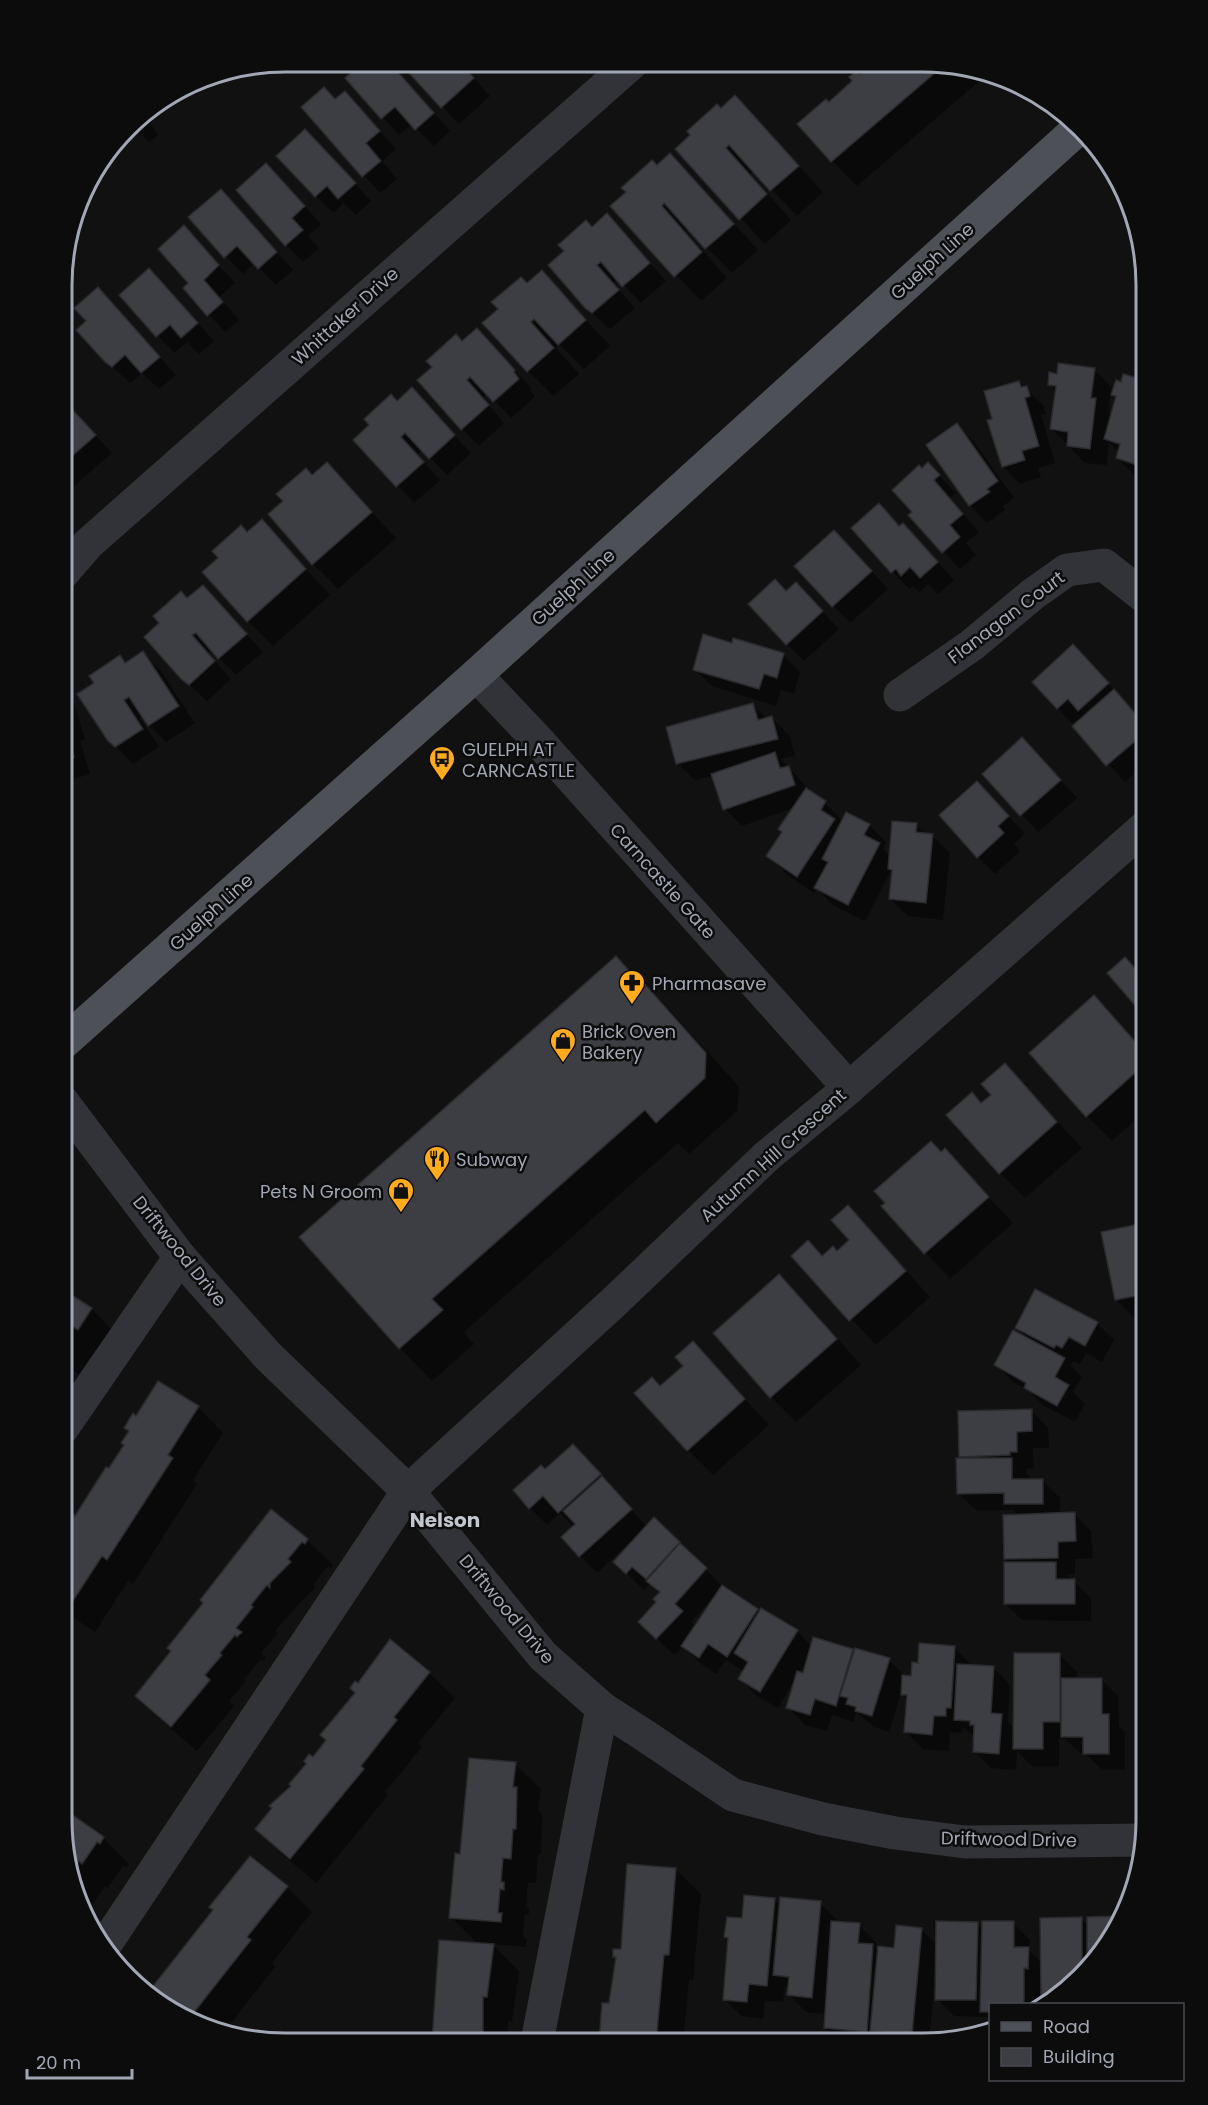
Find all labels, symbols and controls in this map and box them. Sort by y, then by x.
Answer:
street label: Guelph Line [885,217,979,305]
street label: Whittaker Drive [286,261,404,371]
street label: Guelph Line [526,543,620,631]
street label: Flanagan Court [942,565,1070,669]
place label: GUELPH AT CARNCASTLE [462,737,575,783]
bus stop icon: GUELPH AT CARNCASTLE [427,744,457,782]
street label: Carncastle Gate [604,818,722,944]
street label: Guelph Line [164,868,258,956]
pharmacy icon: Pharmasave [617,968,647,1006]
place label: Pharmasave [652,971,766,996]
place label: Brick Oven Bakery [582,1019,676,1065]
shop icon: Brick Oven Bakery [548,1026,578,1064]
street label: Autumn Hill Crescent [695,1083,851,1227]
restaurant icon: Subway [422,1144,452,1182]
place label: Subway [456,1147,527,1172]
shop icon: Pets N Groom [386,1176,416,1214]
place label: Pets N Groom [260,1179,382,1204]
street label: Driftwood Drive [127,1190,233,1312]
district label: Nelson [410,1506,480,1534]
street label: Driftwood Drive [454,1549,560,1669]
street label: Driftwood Drive [941,1825,1077,1853]
legend [989,2003,1184,2081]
text: Road [1043,2014,1090,2039]
scale bar [27,2042,132,2080]
text: Building [1043,2044,1115,2069]
text: 20 m [36,2050,81,2075]

